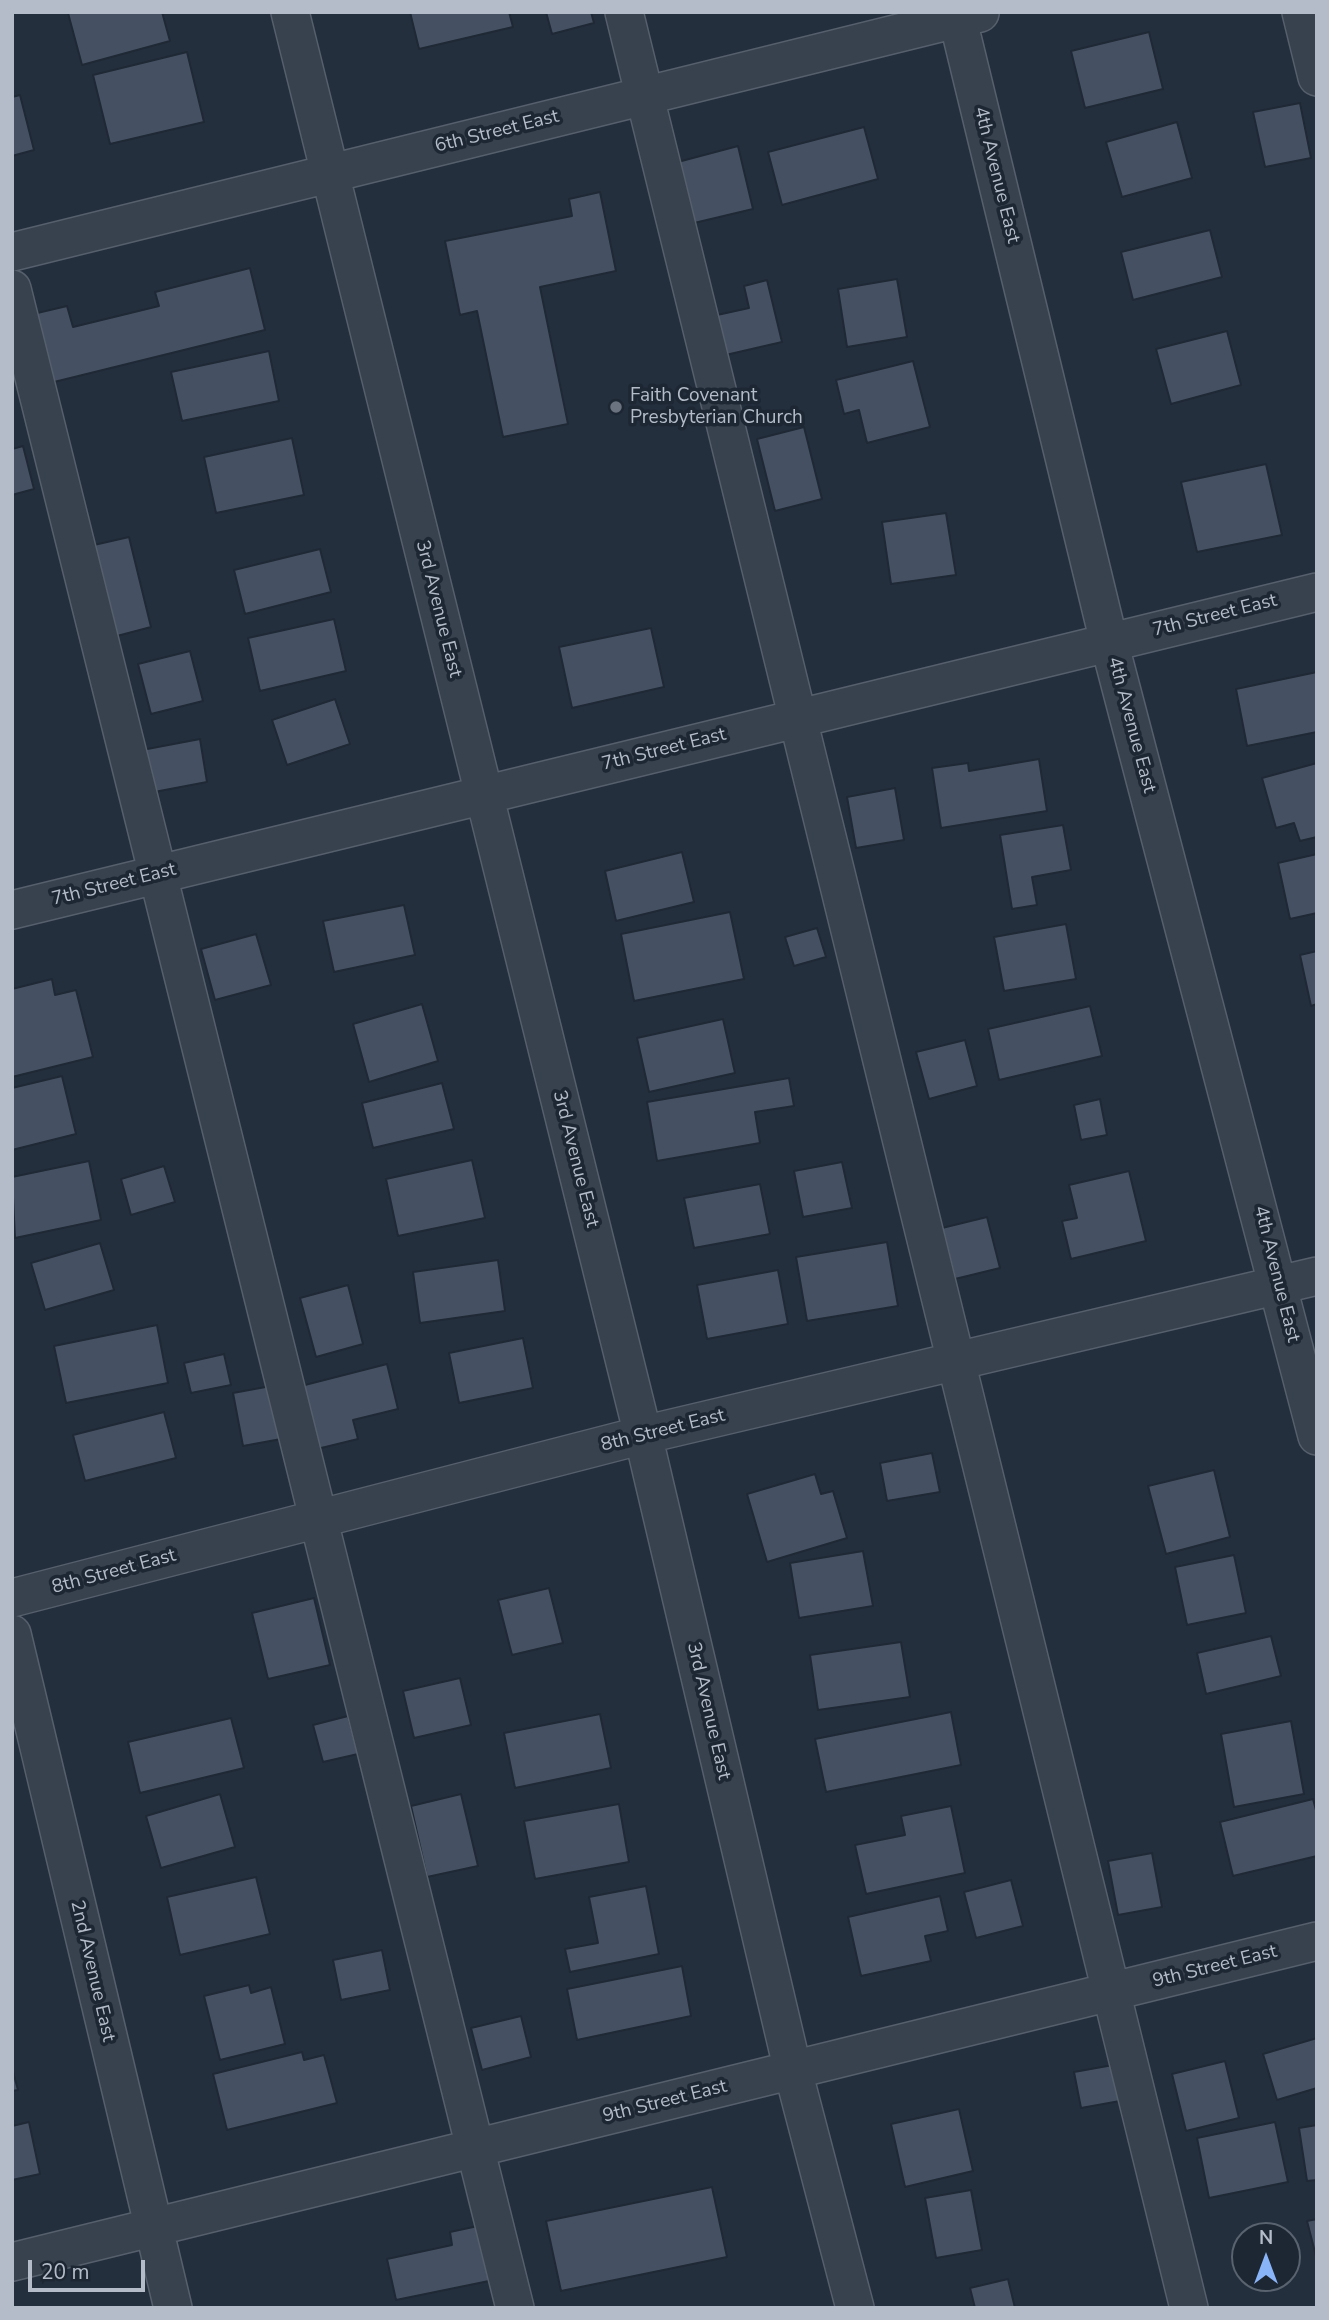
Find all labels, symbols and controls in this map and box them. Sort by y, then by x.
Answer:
street label: 4th Avenue East [968,104,1024,246]
street label: 6th Street East [433,106,561,158]
place label: Faith Covenant Presbyterian Church [630,385,803,429]
marker: Faith Covenant Presbyterian Church [608,399,624,415]
street label: 3rd Avenue East [410,538,466,680]
street label: 7th Street East [1151,590,1279,642]
street label: 4th Avenue East [1102,654,1160,796]
street label: 7th Street East [600,724,728,776]
street label: 7th Street East [50,859,178,911]
street label: 3rd Avenue East [547,1088,603,1230]
street label: 4th Avenue East [1248,1203,1304,1345]
street label: 8th Street East [599,1405,727,1457]
street label: 8th Street East [50,1545,178,1599]
street label: 3rd Avenue East [681,1640,735,1782]
street label: 2nd Avenue East [65,1898,119,2044]
street label: 9th Street East [1151,1941,1279,1993]
street label: 9th Street East [601,2076,729,2128]
north arrow [1231,2222,1301,2292]
text: N [1259,2225,1273,2251]
scale bar [32,2246,149,2290]
text: 20 m [41,2258,90,2286]

